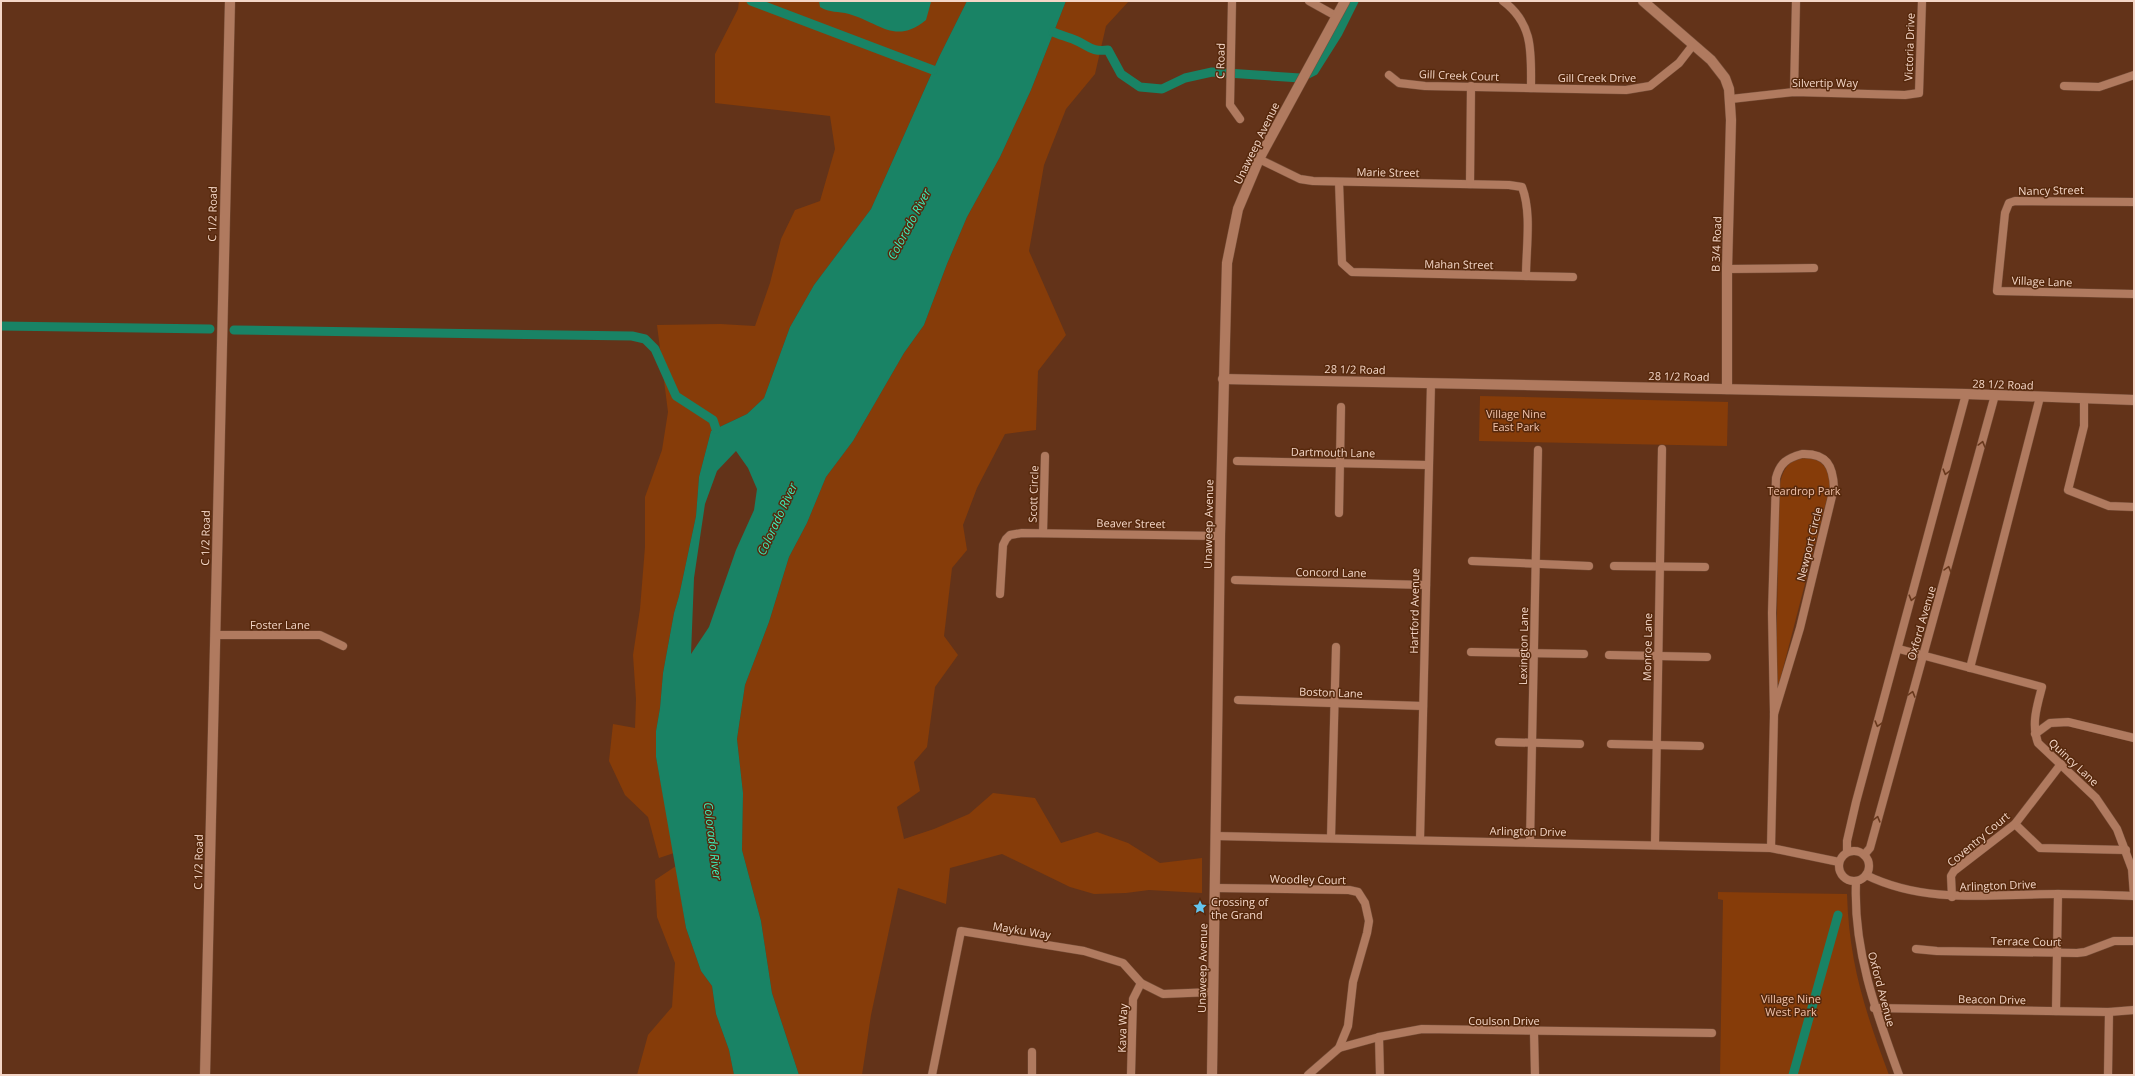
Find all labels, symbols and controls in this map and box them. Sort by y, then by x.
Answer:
street label: Victoria Drive [1900,13,1918,81]
street label: C Road [1212,43,1228,79]
street label: Gill Creek Court [1419,66,1499,84]
street label: Gill Creek Drive [1558,70,1636,85]
street label: Silvertip Way [1792,75,1858,90]
street label: Unaweep Avenue [1230,99,1282,187]
street label: Marie Street [1356,164,1420,180]
street label: Nancy Street [2018,182,2084,198]
water label: Colorado River [883,184,935,262]
street label: C 1/2 Road [204,186,220,242]
street label: B 3/4 Road [1708,216,1724,272]
street label: Mahan Street [1424,256,1494,272]
street label: Village Lane [2011,272,2073,290]
street label: 28 1/2 Road [1324,361,1386,377]
street label: 28 1/2 Road [1648,368,1710,384]
street label: 28 1/2 Road [1972,375,2034,393]
park label: Village Nine East Park [1486,406,1546,434]
one-way arrow [1977,440,1986,447]
street label: Dartmouth Lane [1291,444,1375,460]
street label: Scott Circle [1025,465,1041,523]
one-way arrow [1942,469,1950,476]
water label: Colorado River [753,479,802,558]
street label: Unaweep Avenue [1200,479,1216,569]
park label: Teardrop Park [1767,483,1841,498]
street label: Newport Circle [1793,505,1825,583]
street label: C 1/2 Road [197,510,213,566]
street label: Beaver Street [1096,515,1166,531]
street label: Concord Lane [1295,564,1367,580]
one-way arrow [1943,566,1951,572]
street label: Hartford Avenue [1406,568,1422,654]
street label: Oxford Avenue [1903,584,1939,662]
one-way arrow [1908,594,1917,601]
street label: Lexington Lane [1515,607,1531,685]
street label: Monroe Lane [1639,613,1655,681]
street label: Foster Lane [250,617,310,632]
street label: Boston Lane [1299,683,1363,701]
one-way arrow [1907,691,1916,698]
one-way arrow [1874,720,1883,727]
street label: Quincy Lane [2046,735,2102,789]
water label: Colorado River [700,801,726,882]
street label: Coventry Court [1944,808,2013,870]
one-way arrow [1873,816,1881,823]
street label: Arlington Drive [1489,823,1567,839]
street label: C 1/2 Road [190,834,206,890]
street label: Woodley Court [1270,871,1346,887]
street label: Arlington Drive [1959,876,2037,894]
place label: Crossing of the Grand [1211,894,1269,922]
place icon: Crossing of the Grand [1192,899,1208,915]
street label: Mayku Way [992,918,1053,942]
street label: Unaweep Avenue [1194,923,1210,1013]
street label: Terrace Court [1991,933,2061,949]
street label: Oxford Avenue [1865,950,1899,1028]
park label: Village Nine West Park [1761,991,1821,1019]
street label: Beacon Drive [1958,991,2026,1007]
street label: Kava Way [1114,1003,1130,1053]
street label: Coulson Drive [1468,1013,1540,1028]

